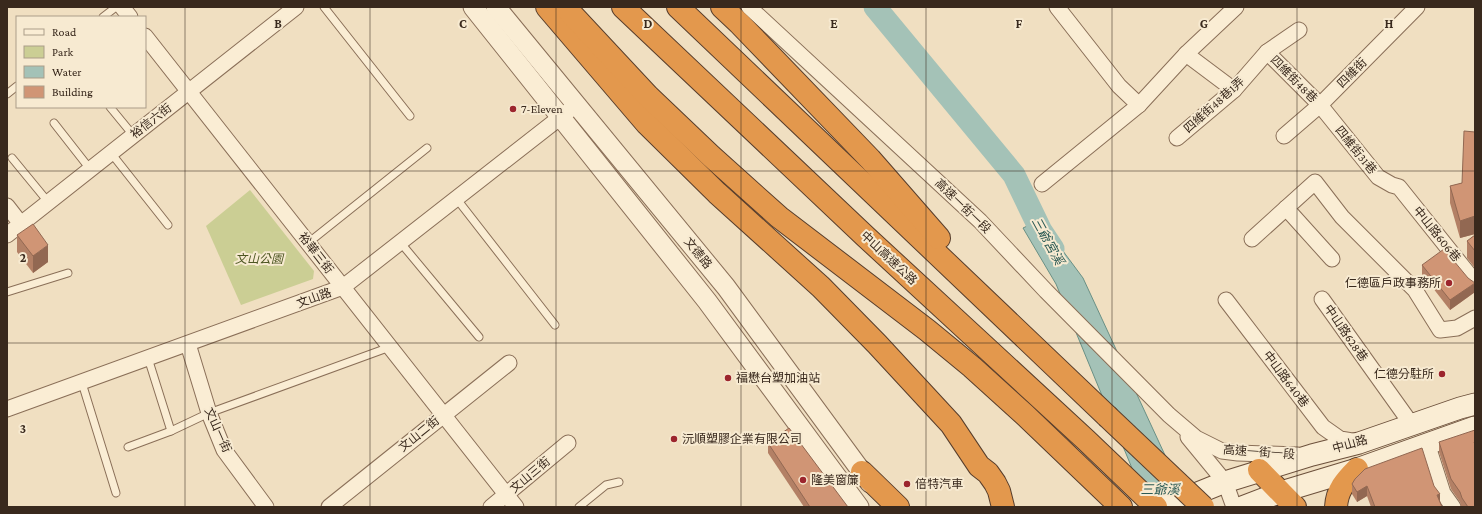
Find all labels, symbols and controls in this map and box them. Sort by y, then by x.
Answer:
legend [16,16,146,108]
text: B [274,16,282,31]
text: C [459,16,467,31]
text: D [644,16,653,31]
text: E [830,16,838,31]
text: F [1016,16,1023,31]
text: G [1200,16,1208,31]
text: H [1385,16,1394,31]
text: Road [52,25,77,39]
text: Park [52,45,74,59]
street label: 四維街48巷 [1268,53,1320,105]
street label: 四維街 [1334,55,1370,91]
text: Water [52,65,82,79]
street label: 四維街48巷1弄 [1181,74,1247,136]
text: Building [52,85,93,99]
street label: 裕信六街 [128,101,174,141]
place label: 7-Eleven [521,102,563,116]
marker: 7-Eleven [508,104,518,114]
street label: 四維街31巷 [1332,123,1380,177]
street label: 高速一街一段 [932,176,994,236]
street label: 中山路606巷 [1410,204,1464,264]
water label: 三爺宮溪 [1029,215,1068,269]
street label: 中山高速公路 [858,228,920,288]
street label: 裕華三街 [296,230,336,276]
street label: 文德路 [681,235,715,271]
text: 2 [20,250,27,265]
park label: 文山公園 [235,252,285,266]
place label: 仁德區戶政事務所 [1345,276,1441,290]
marker: 仁德區戶政事務所 [1444,278,1454,288]
street label: 文山路 [295,285,333,311]
street label: 中山路628巷 [1321,302,1371,364]
street label: 中山路640巷 [1260,348,1312,410]
place label: 仁德分駐所 [1374,367,1434,381]
marker: 仁德分駐所 [1437,369,1447,379]
place label: 福懋台塑加油站 [736,371,820,385]
marker: 福懋台塑加油站 [723,373,733,383]
street label: 文山一街 [202,405,234,455]
street label: 文山二街 [396,413,442,455]
text: 3 [20,421,26,436]
place label: 沅順塑膠企業有限公司 [682,432,802,446]
street label: 中山路 [1331,432,1369,456]
marker: 沅順塑膠企業有限公司 [669,434,679,444]
street label: 高速一街一段 [1223,443,1295,461]
street label: 文山三街 [507,454,553,496]
place label: 隆美窗簾 [811,473,859,487]
marker: 隆美窗簾 [798,475,808,485]
place label: 倍特汽車 [915,477,963,491]
marker: 倍特汽車 [902,479,912,489]
water label: 三爺溪 [1140,482,1181,497]

